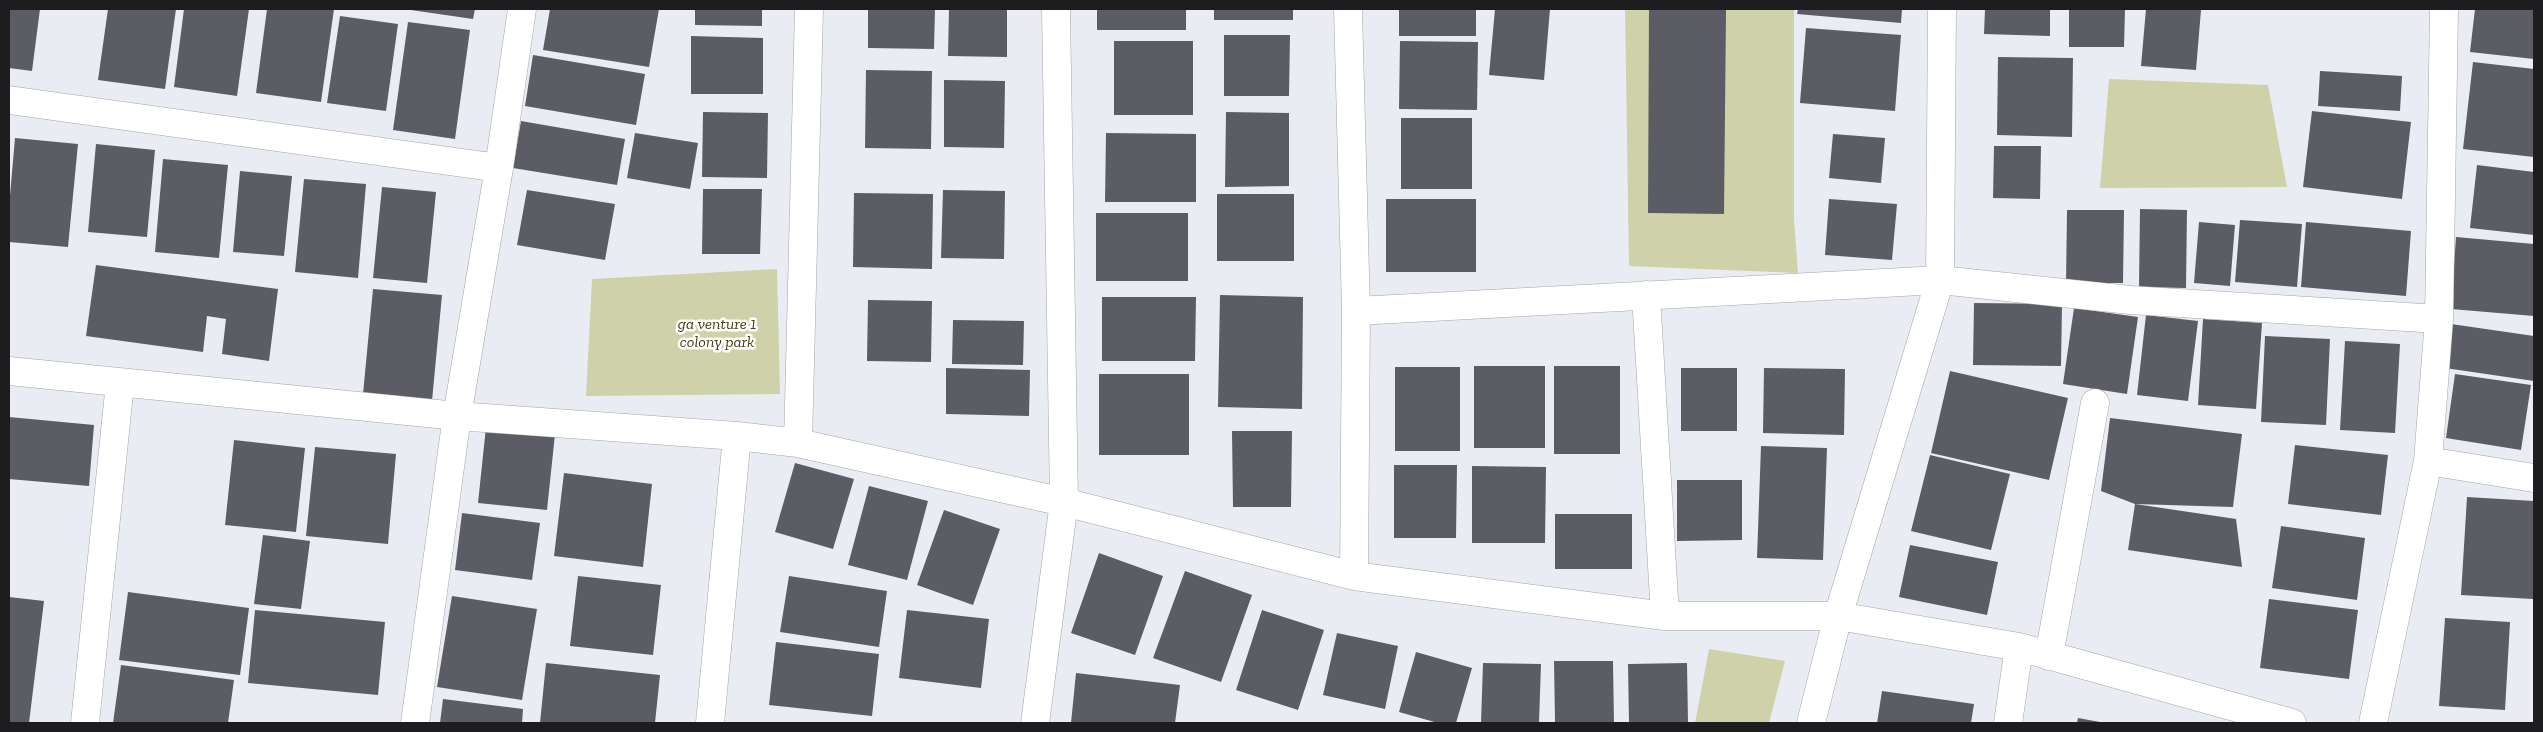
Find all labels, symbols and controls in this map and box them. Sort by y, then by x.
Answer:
park label: ga venture 1 colony park [678,314,756,352]

